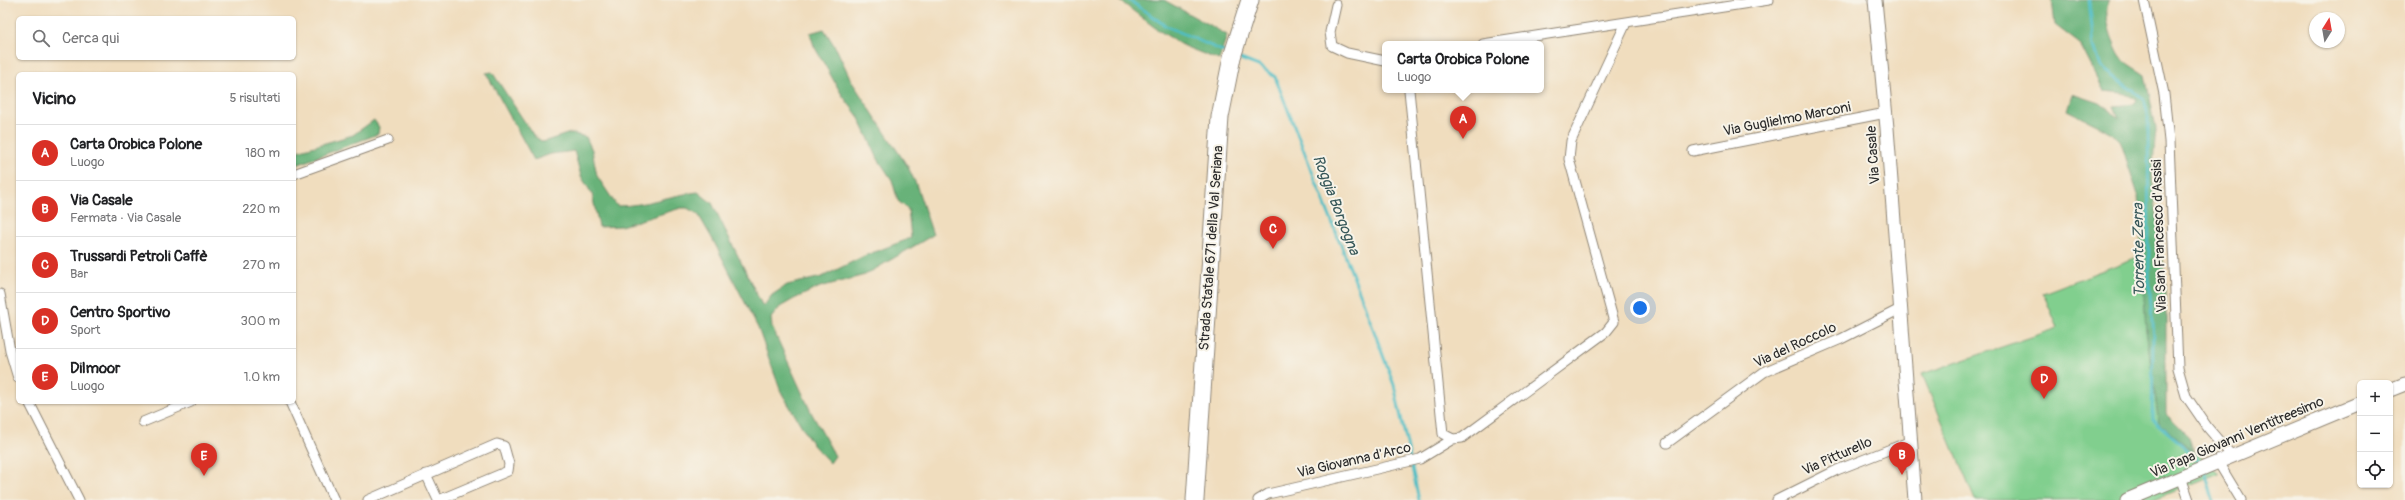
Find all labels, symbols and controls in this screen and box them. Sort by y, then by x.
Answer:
north arrow [2309,12,2345,48]
search box [16,16,296,60]
icon: search [30,27,52,49]
text: Cerca qui [62,29,119,48]
popup [1382,41,1544,93]
text: Carta Orobica Polone [1397,50,1529,69]
text: Luogo [1397,69,1431,85]
text: Vicino [32,88,76,109]
text: 5 risultati [230,90,280,106]
street label: Via Guglielmo Marconi [1722,98,1853,140]
pin: A [1450,106,1476,139]
street label: Via Casale [1862,125,1884,185]
text: Carta Orobica Polone [70,135,202,154]
text: A [41,145,49,161]
text: 180 m [245,145,280,161]
street label: Strada Statale 671 della Val Seriana [1195,145,1227,351]
water label: Roggia Borgogna [1308,152,1364,258]
text: Luogo [70,154,104,170]
street label: Via San Francesco d'Assisi [2148,158,2170,313]
text: Via Casale [70,191,133,210]
text: B [41,201,49,217]
text: 220 m [242,201,280,217]
water label: Torrente Zerra [2129,202,2149,297]
text: Fermata · Via Casale [70,210,181,226]
pin: C [1260,216,1286,249]
text: Trussardi Petroli Caffè [70,247,208,266]
text: C [41,257,49,273]
text: 270 m [243,257,280,273]
text: Bar [70,266,88,282]
your location [1630,298,1650,318]
text: Centro Sportivo [70,303,170,322]
text: D [41,313,49,329]
text: 300 m [241,313,280,329]
street label: Via del Roccolo [1751,318,1839,371]
text: Sport [70,322,101,338]
text: Dilmoor [70,359,120,378]
pin: D [2031,366,2057,399]
text: E [42,369,48,385]
text: 1.0 km [243,369,280,385]
text: Luogo [70,378,104,394]
map controls [2357,380,2393,488]
button: + [2357,380,2393,416]
street label: Via Papa Giovanni Ventitreesimo [2148,392,2327,481]
button: − [2357,416,2393,452]
street label: Via Pitturello [1799,433,1875,479]
street label: Via Giovanna d'Arco [1296,439,1413,481]
pin: B [1889,442,1915,475]
pin: E [191,443,217,476]
button: locate [2357,452,2393,488]

